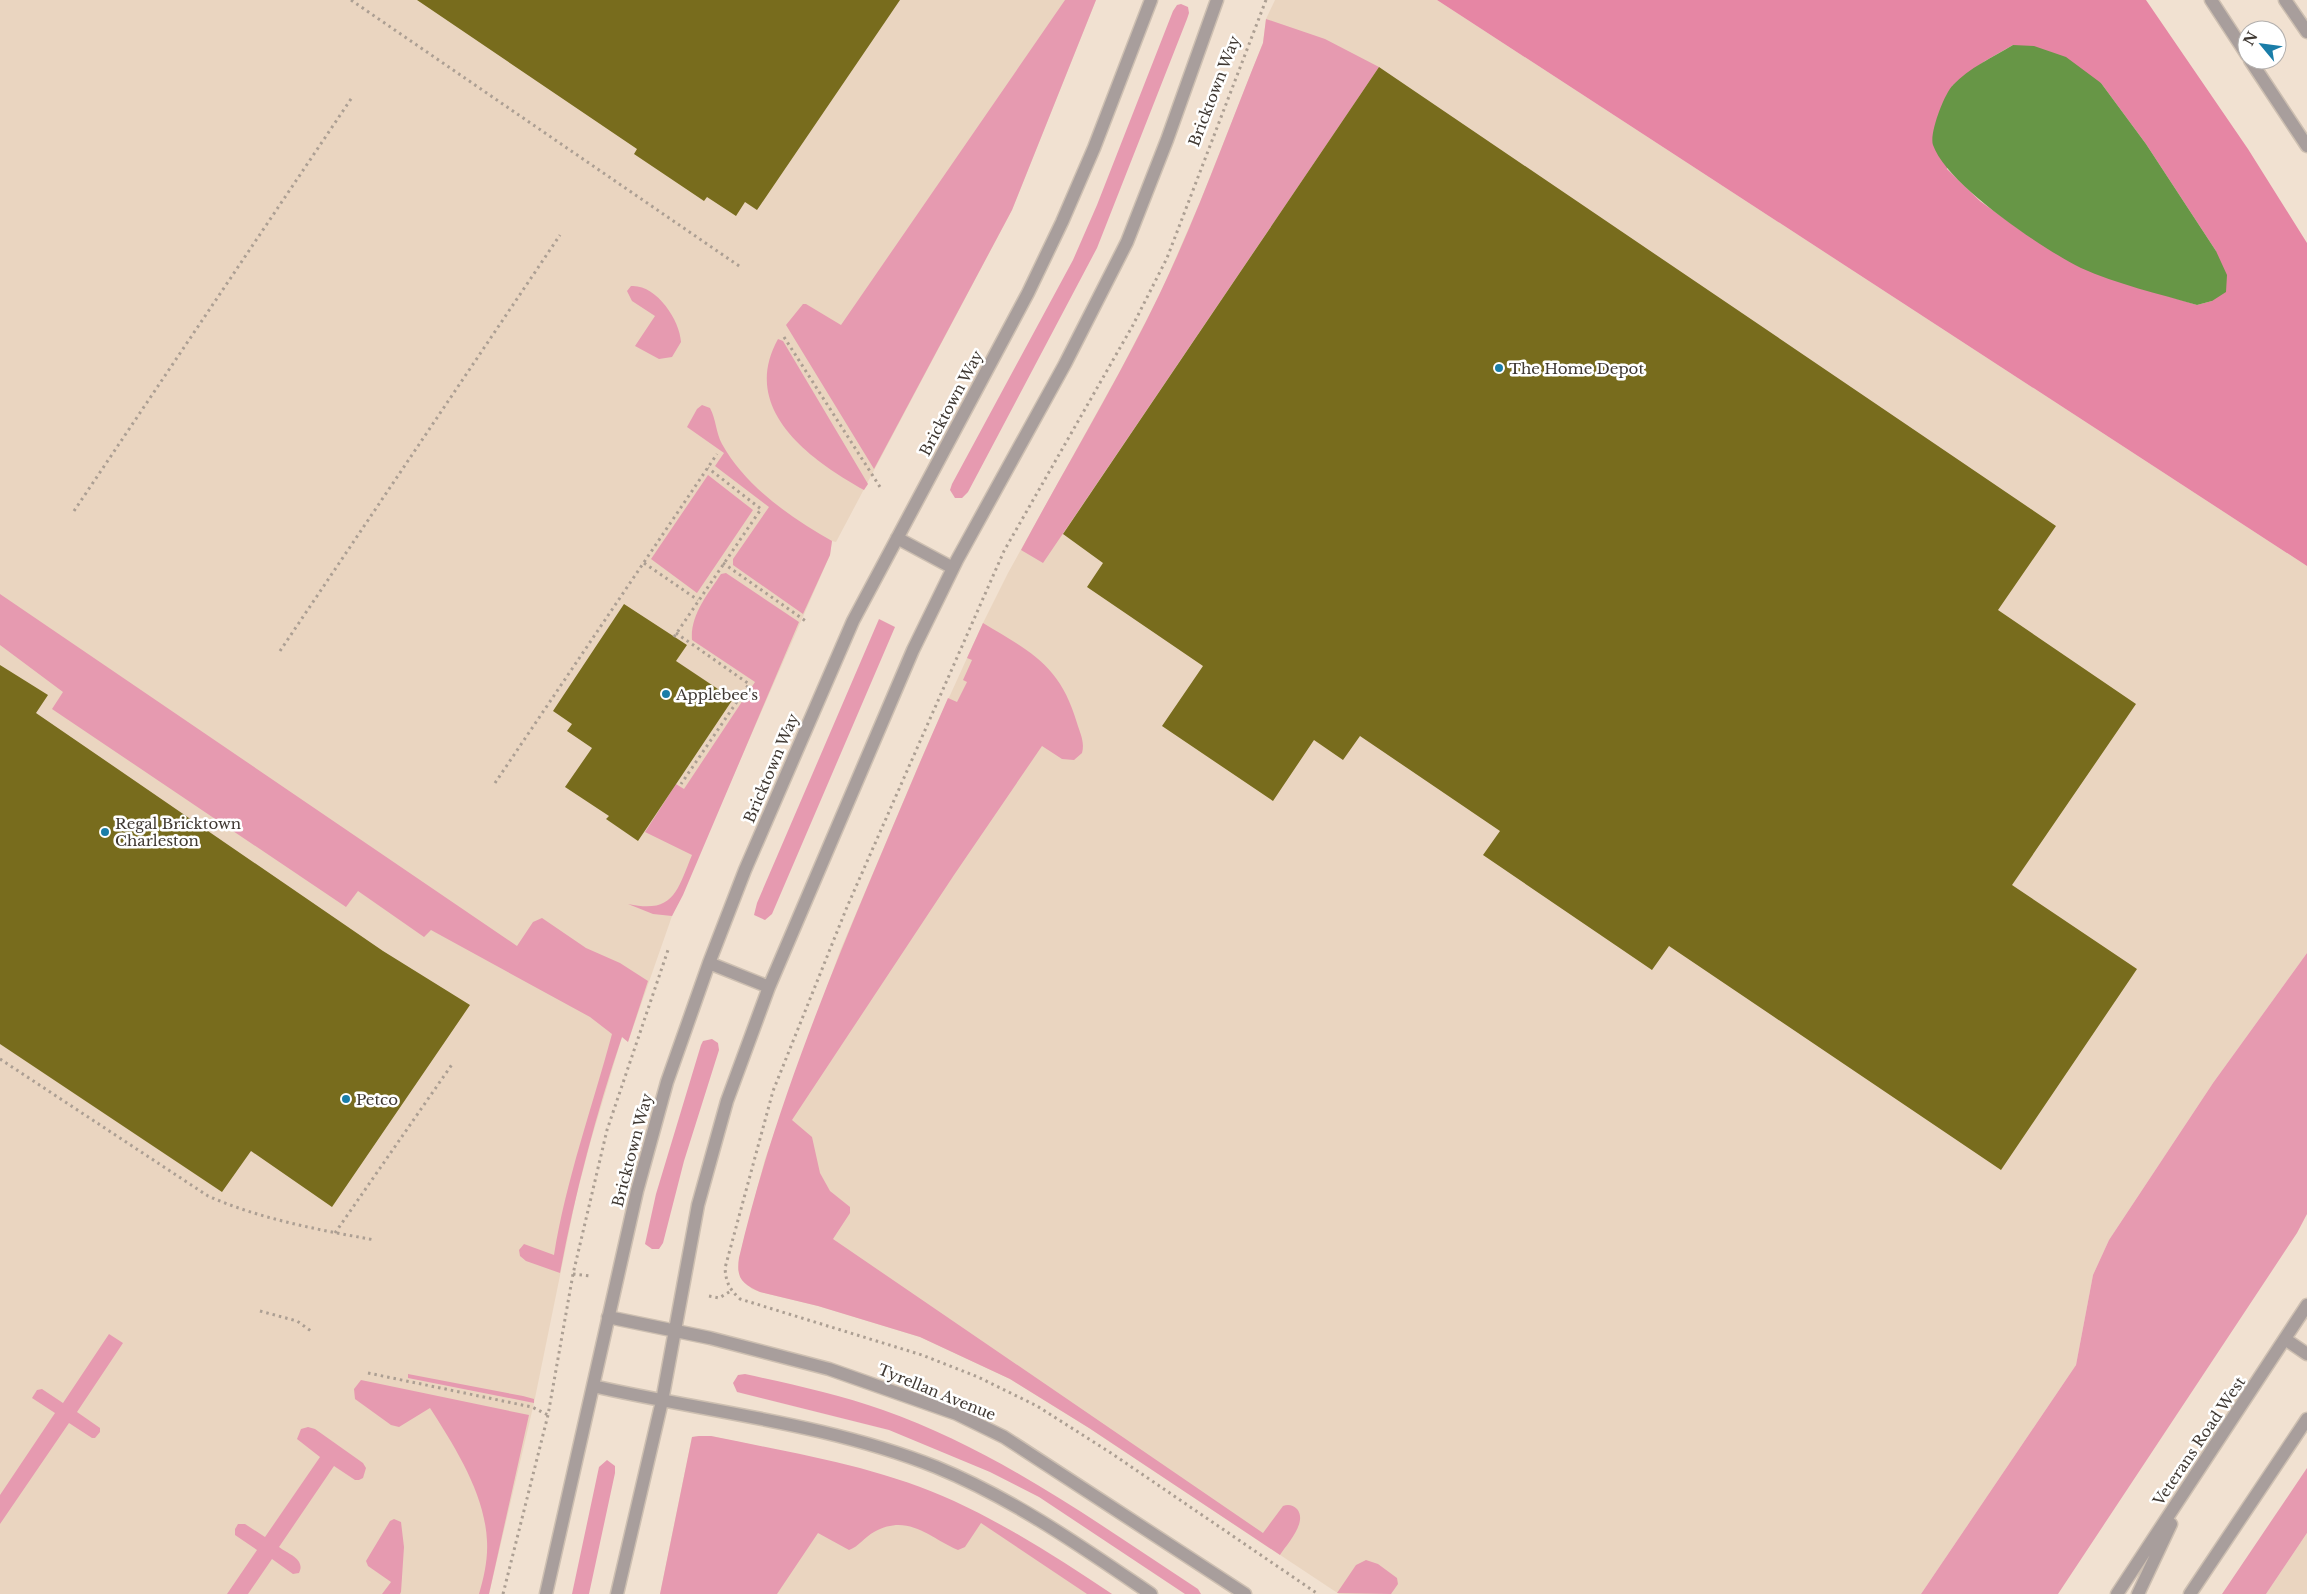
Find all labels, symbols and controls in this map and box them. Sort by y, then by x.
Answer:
north arrow [2237,20,2287,70]
text: N [2240,29,2262,49]
street label: Bricktown Way [1184,33,1244,149]
street label: Bricktown Way [915,347,987,459]
place label: The Home Depot [1509,359,1644,378]
marker: The Home Depot [1493,362,1505,374]
place label: Applebee's [675,685,758,704]
marker: Applebee's [660,688,672,700]
street label: Bricktown Way [739,710,803,826]
place label: Regal Bricktown Charleston [115,814,241,850]
marker: Regal Bricktown Charleston [99,826,111,838]
place label: Petco [356,1090,398,1109]
street label: Bricktown Way [608,1091,656,1209]
marker: Petco [340,1093,352,1105]
street label: Tyrellan Avenue [875,1360,999,1424]
street label: Veterans Road West [2148,1373,2249,1510]

